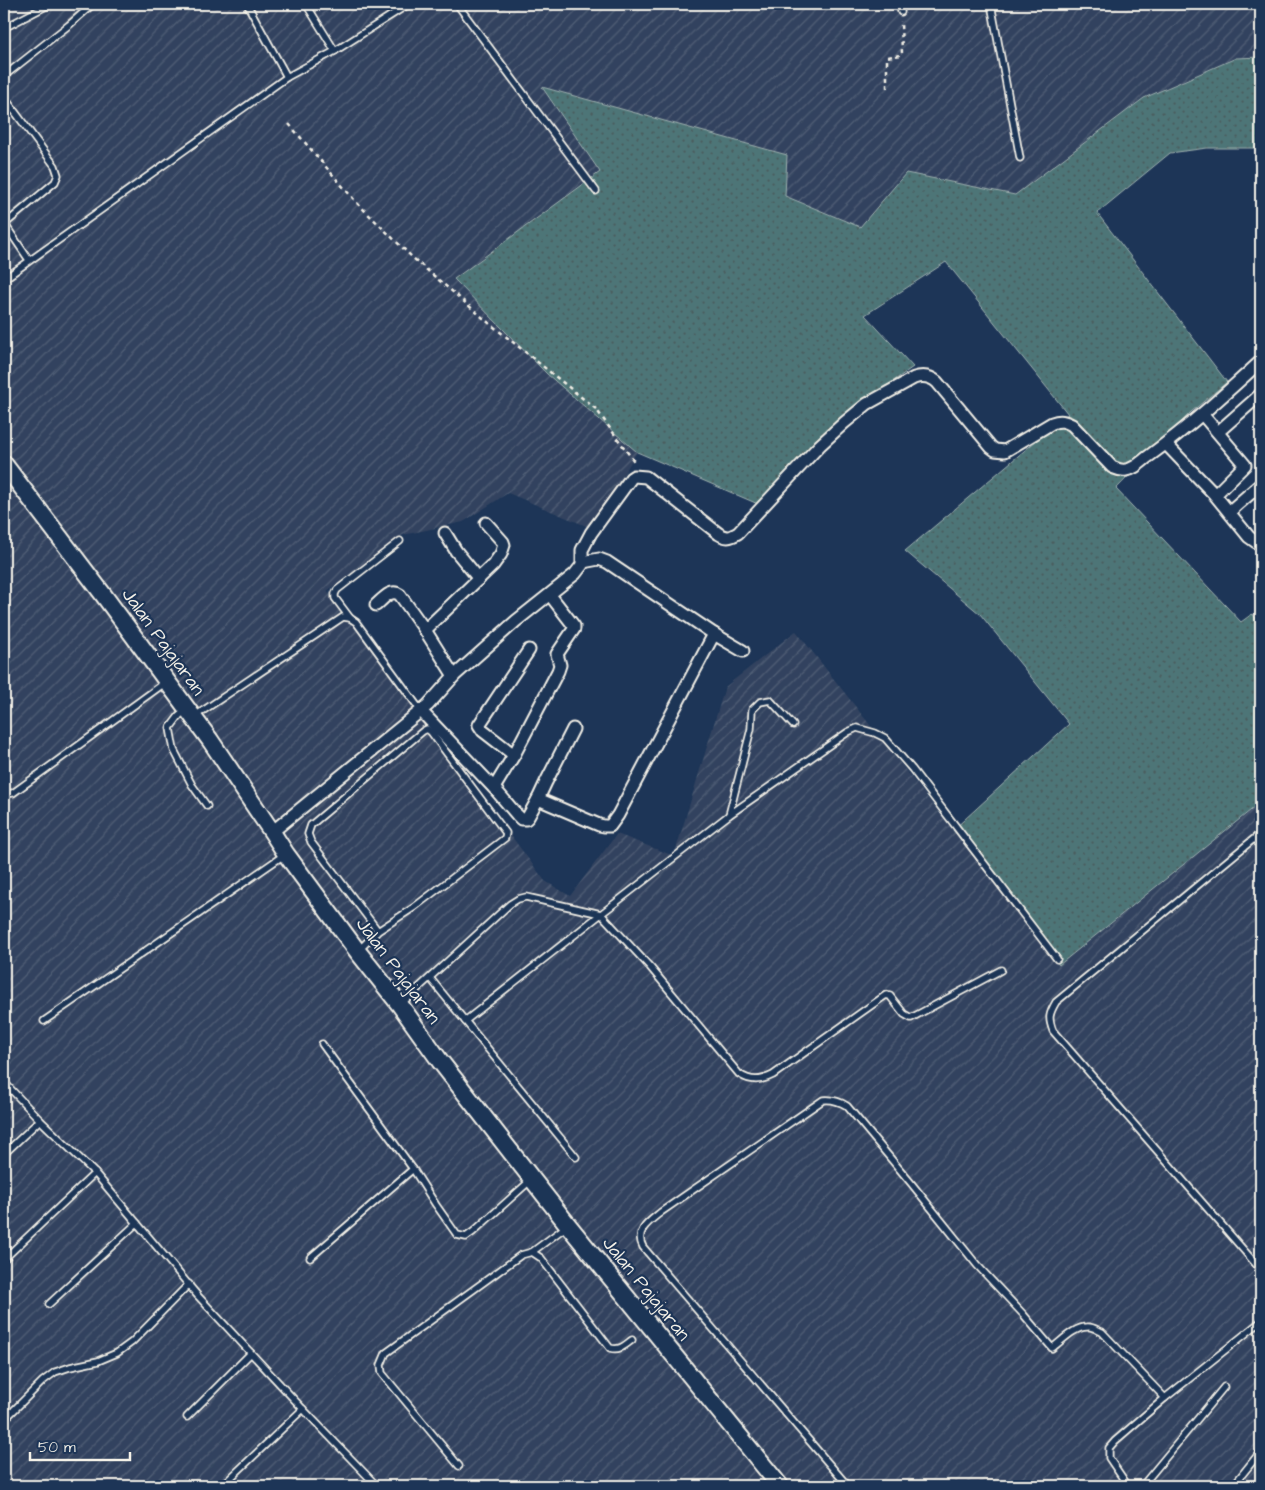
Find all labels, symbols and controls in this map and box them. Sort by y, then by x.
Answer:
street label: Jalan Pajajaran [115,583,211,701]
street label: Jalan Pajajaran [349,912,447,1030]
street label: Jalan Pajajaran [596,1231,696,1347]
scale bar [30,1430,130,1462]
text: 50 m [38,1437,76,1458]

